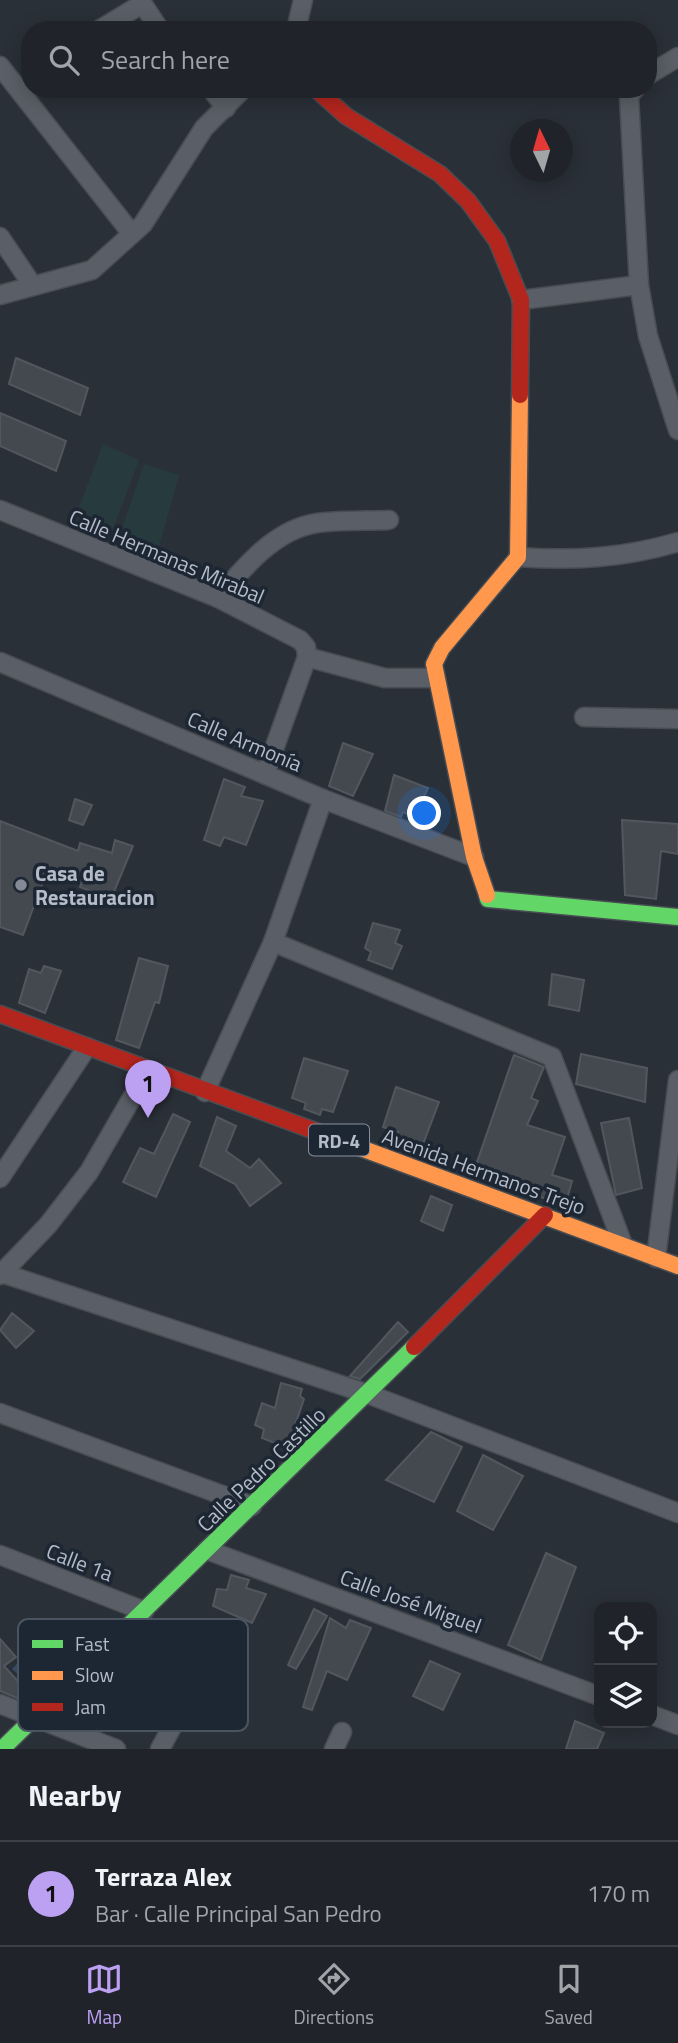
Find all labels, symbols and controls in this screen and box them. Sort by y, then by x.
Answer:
search box [21,21,657,98]
text: Search here [101,40,230,79]
icon: search [45,41,83,79]
north arrow [510,119,573,182]
street label: Calle Hermanas Mirabal [64,500,270,612]
street label: Calle Armonía [183,702,308,780]
your location [407,796,441,830]
place label: Casa de Restauracion [35,857,155,913]
marker: Casa de Restauracion [13,877,29,893]
pin: 1 [125,1060,171,1118]
street label: Avenida Hermanos Trejo [378,1119,590,1223]
road number: RD-4 [309,1124,369,1156]
street label: Calle Pedro Castillo [189,1399,333,1539]
street label: Calle 1a [42,1535,118,1589]
street label: Calle José Miguel [336,1561,486,1641]
map controls [594,1602,657,1728]
button: locate [594,1602,657,1665]
legend [18,1619,248,1731]
text: Fast [75,1629,110,1658]
text: Slow [75,1660,114,1689]
button: layers [594,1665,657,1728]
text: Jam [75,1692,106,1721]
text: Nearby [28,1772,121,1818]
text: Terraza Alex [95,1857,232,1896]
text: 1 [45,1876,57,1911]
text: 170 m [587,1876,650,1911]
text: Bar · Calle Principal San Pedro [95,1896,382,1931]
tab: Map [85,1960,123,2031]
tab: Directions [294,1960,374,2031]
tab: Saved [544,1960,593,2031]

